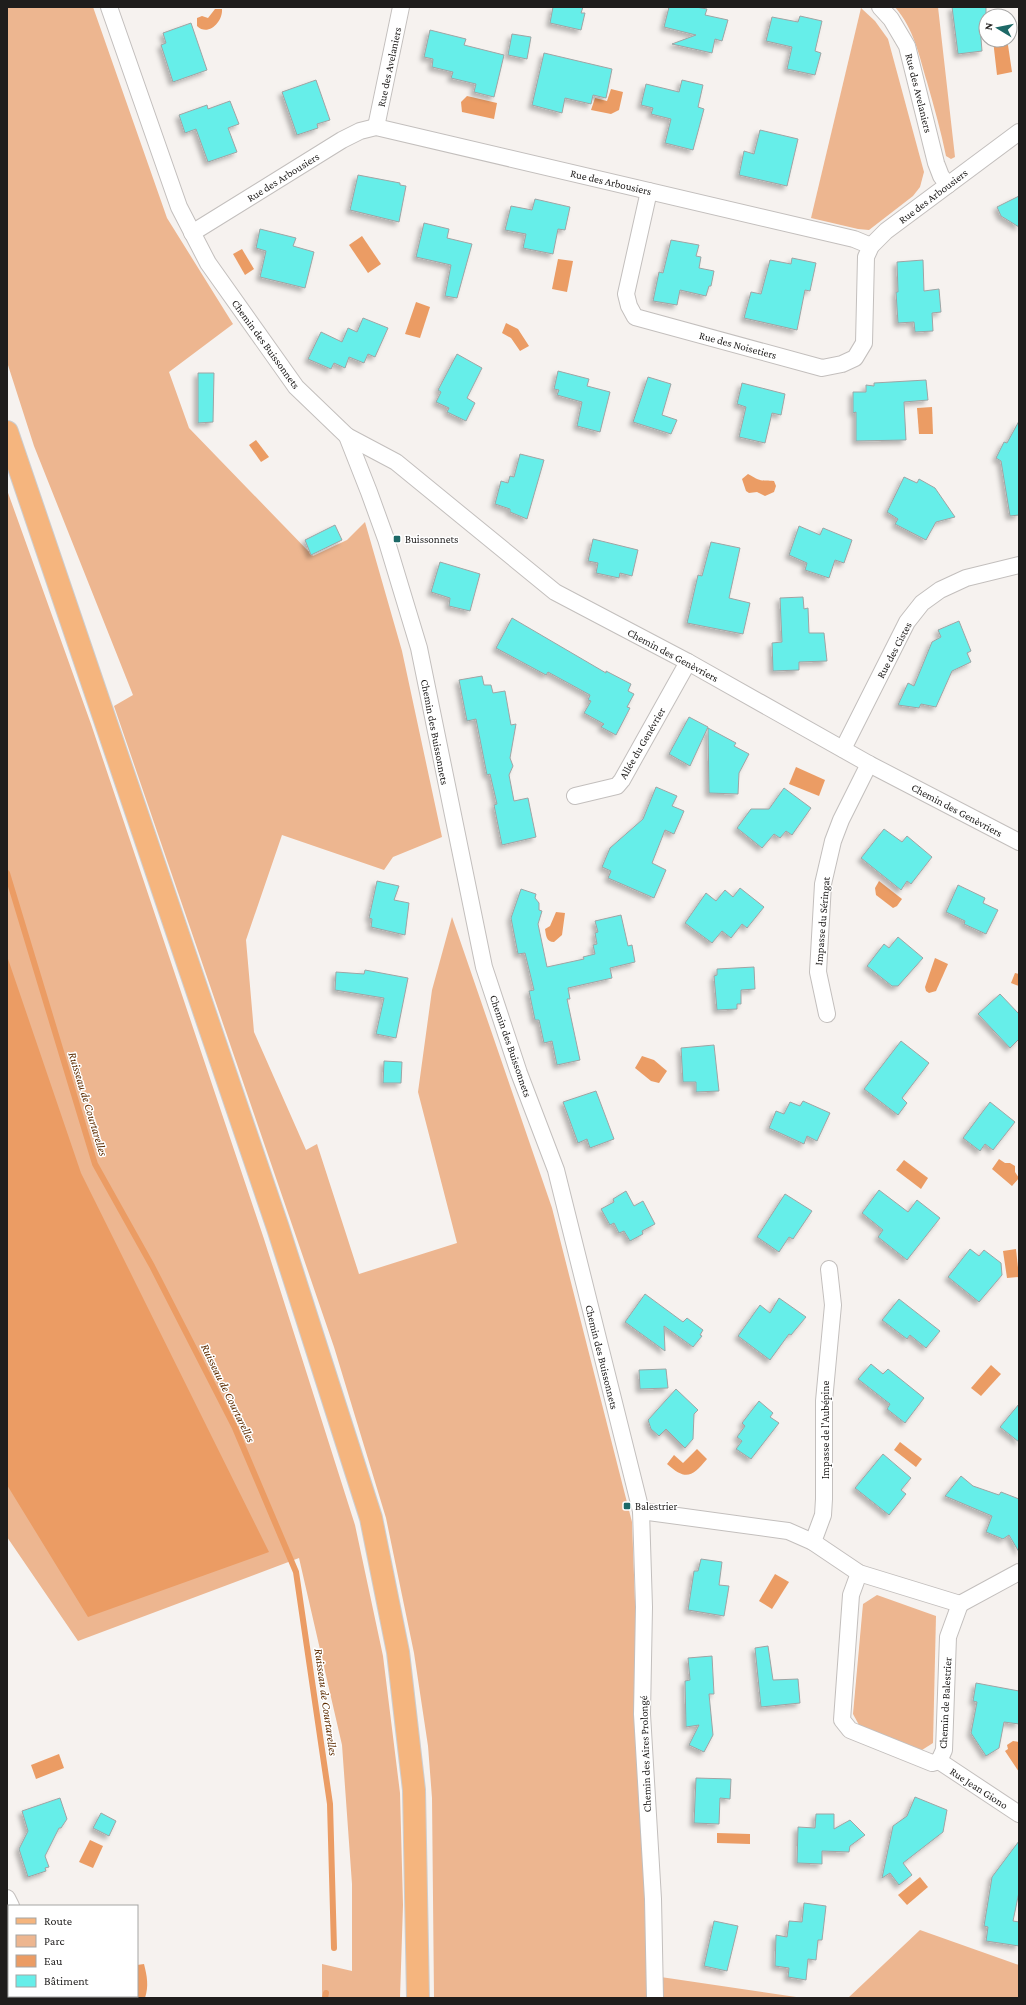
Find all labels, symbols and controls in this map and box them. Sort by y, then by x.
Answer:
north arrow [978,8,1018,48]
text: N [982,21,995,31]
street label: Rue des Avelaniers [375,26,403,108]
street label: Rue des Avelaniers [903,52,935,134]
street label: Rue des Arbousiers [245,150,321,204]
street label: Rue des Arbousiers [896,166,970,226]
street label: Rue des Arbousiers [569,167,653,197]
street label: Chemin des Buissonnets [230,297,302,391]
street label: Rue des Noisetiers [698,329,778,361]
place label: Buissonnets [405,533,458,545]
marker: Buissonnets [392,534,402,544]
street label: Rue des Cistes [874,620,914,680]
street label: Chemin des Genèvriers [625,626,721,684]
street label: Chemin des Buissonnets [419,678,451,786]
street label: Allée du Genévrier [617,705,667,781]
street label: Chemin des Genèvriers [909,781,1005,839]
street label: Impasse du Séringat [812,876,833,966]
street label: Chemin des Buissonnets [488,993,534,1099]
water label: Ruisseau de Courtarelles [65,1050,111,1158]
street label: Chemin des Buissonnets [583,1304,621,1410]
water label: Ruisseau de Courtarelles [198,1341,258,1445]
street label: Impasse de l'Aubépine [819,1381,832,1479]
place label: Balestrier [635,1500,677,1512]
marker: Balestrier [622,1501,632,1511]
water label: Ruisseau de Courtarelles [312,1647,341,1757]
street label: Chemin de Balestrier [937,1657,953,1749]
street label: Chemin des Aires Prolongé [637,1695,654,1813]
street label: Rue Jean Giono [947,1765,1011,1812]
legend [8,1905,138,1997]
text: Route [44,1914,72,1928]
text: Parc [44,1934,64,1948]
text: Eau [44,1954,63,1968]
text: Bâtiment [44,1974,90,1988]

